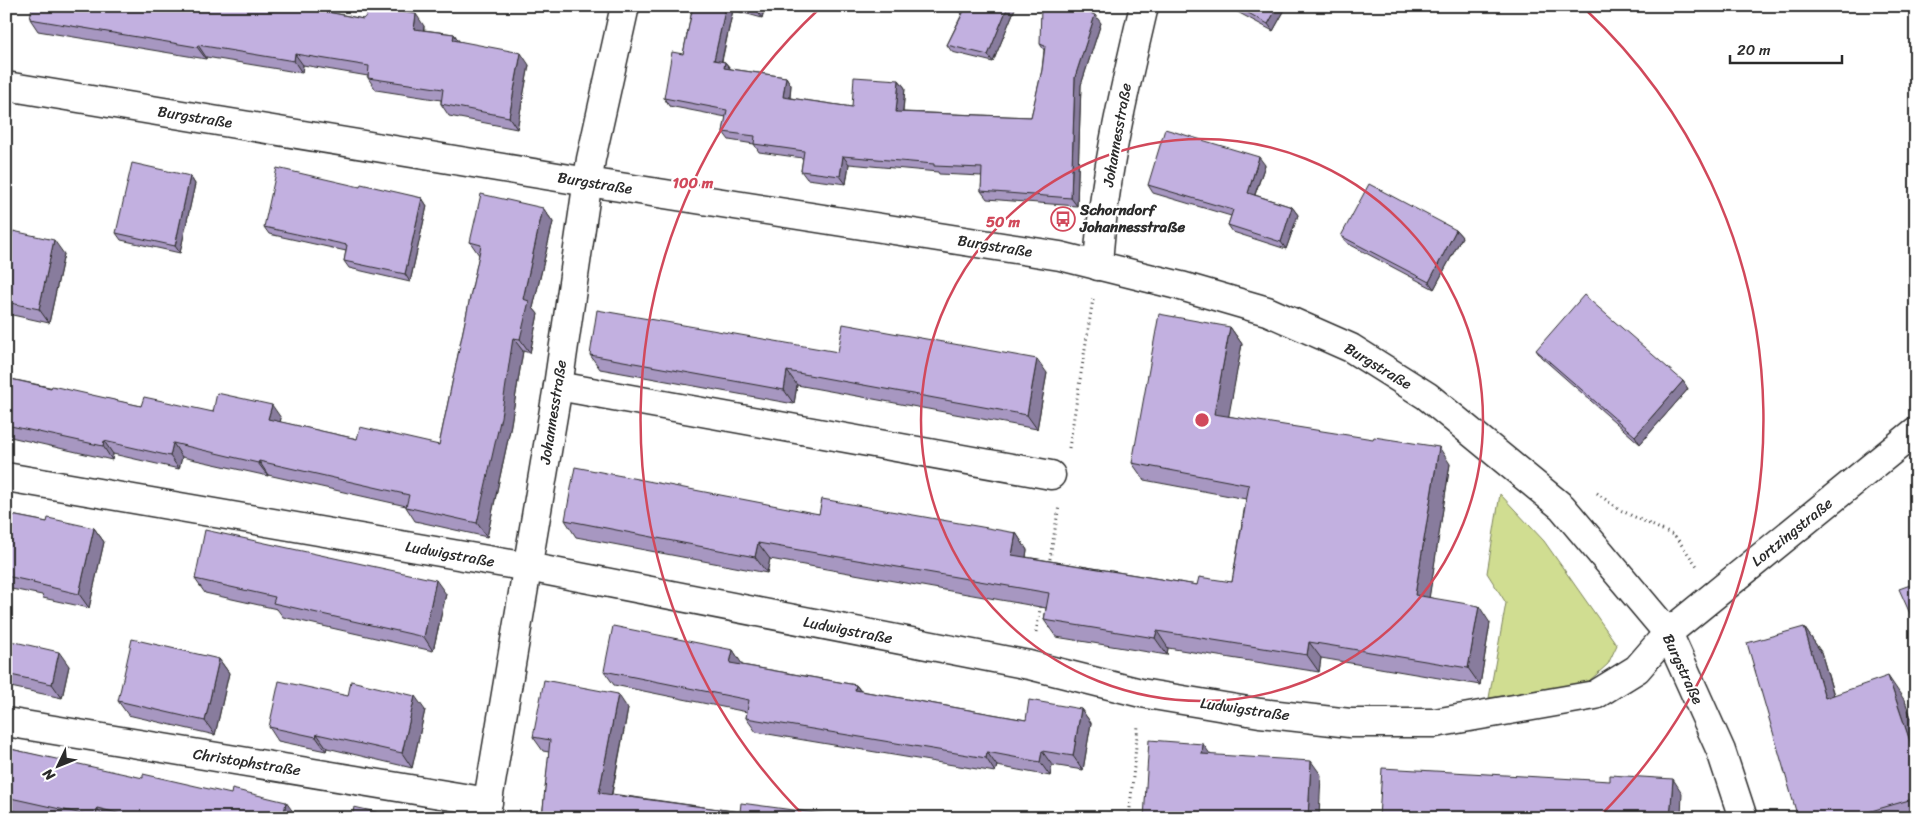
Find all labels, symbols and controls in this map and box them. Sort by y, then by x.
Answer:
scale bar [1730,32,1842,64]
text: 20 m [1737,37,1771,63]
street label: Johannesstraße [1095,81,1139,190]
street label: Burgstraße [156,98,234,136]
street label: Burgstraße [556,164,634,202]
text: 100 m [673,170,714,196]
place label: Schorndorf Johannesstraße [1079,197,1185,240]
bus stop icon: Schorndorf Johannesstraße [1050,206,1076,232]
text: 50 m [986,209,1021,235]
street label: Burgstraße [956,227,1034,265]
street label: Burgstraße [1339,335,1417,397]
street label: Johannesstraße [532,358,574,467]
centre of rings [1193,411,1211,429]
street label: Lortzingstraße [1745,491,1839,573]
street label: Ludwigstraße [403,533,497,575]
street label: Ludwigstraße [801,609,895,651]
street label: Burgstraße [1655,629,1711,709]
street label: Ludwigstraße [1199,690,1292,728]
street label: Christophstraße [191,741,303,783]
north arrow [32,742,82,792]
text: N [36,762,62,787]

